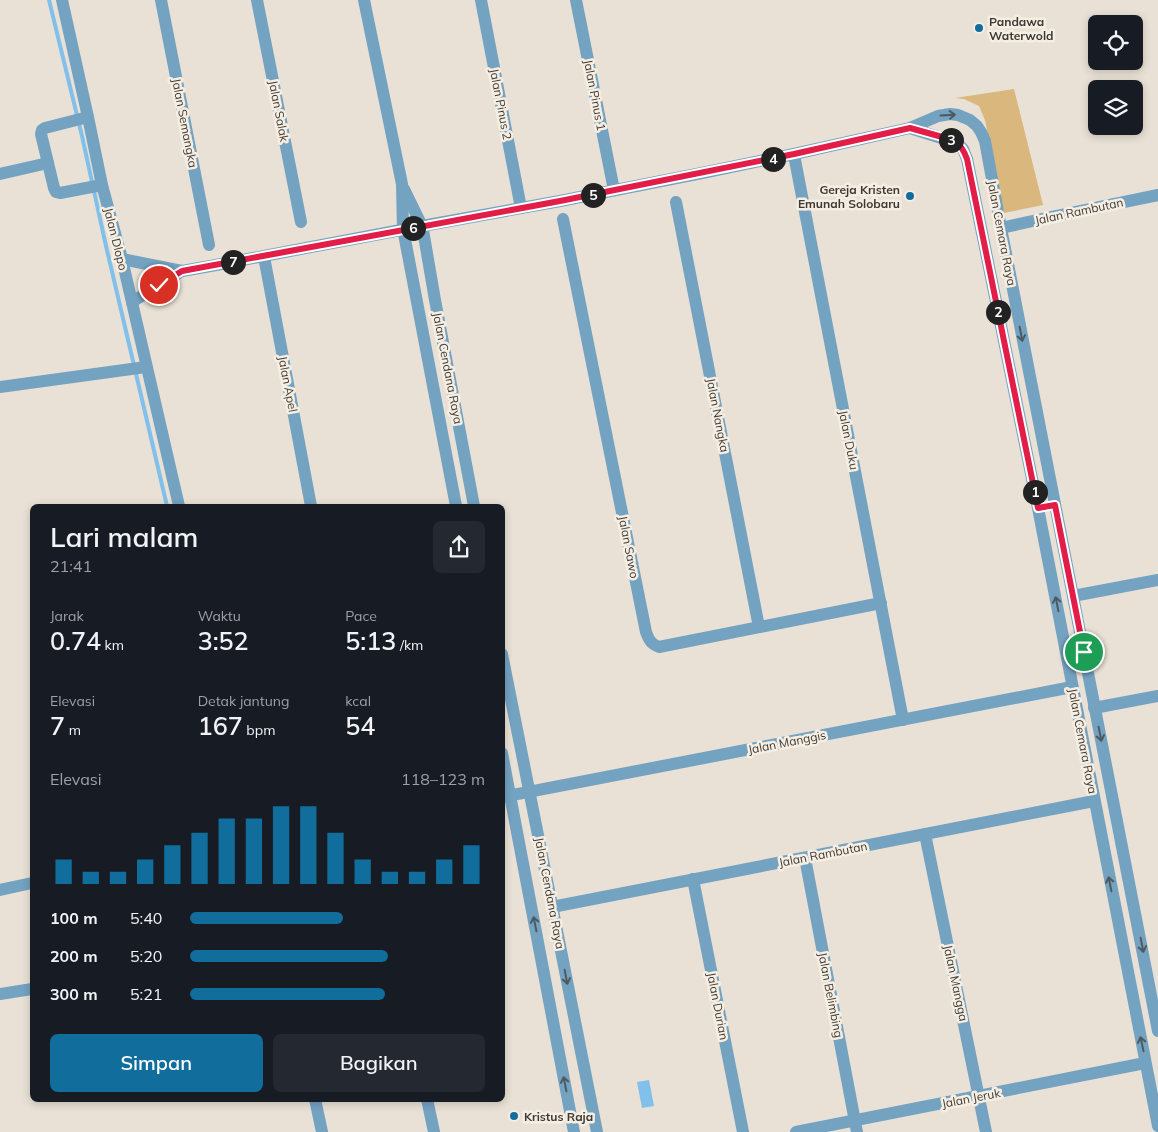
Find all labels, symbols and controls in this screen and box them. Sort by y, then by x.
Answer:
place label: Pandawa Waterwold [989,14,1053,43]
map controls [1088,15,1143,135]
button: locate [1088,15,1143,70]
marker: Pandawa Waterwold [973,22,985,34]
street label: Jalan Pinus 1 [581,58,609,132]
street label: Jalan Pinus 2 [487,67,515,141]
street label: Jalan Semangka [169,77,201,169]
street label: Jalan Salak [266,79,292,144]
button: layers [1088,80,1143,135]
one-way arrow [939,111,955,120]
pin: 3 [938,128,964,152]
text: 3 [947,131,956,149]
pin: 4 [760,146,786,172]
text: 4 [769,150,778,168]
street label: Jalan Cemara Raya [984,179,1020,287]
pin: 5 [580,182,606,208]
place label: Gereja Kristen Emunah Solobaru [798,182,900,211]
text: 5 [589,186,598,204]
marker: Gereja Kristen Emunah Solobaru [904,190,916,202]
street label: Jalan Rambutan [1033,194,1125,228]
street label: Jalan Dlopo [101,206,131,272]
pin: 6 [400,216,426,240]
text: 6 [409,219,418,237]
pin: 7 [220,250,246,274]
text: 7 [229,253,238,271]
pin [138,264,180,306]
icon: check [145,271,173,299]
pin: 2 [986,300,1010,324]
text: 2 [994,303,1003,321]
street label: Jalan Cendana Raya [430,311,466,425]
one-way arrow [1017,326,1027,342]
street label: Jalan Apel [275,355,301,413]
street label: Jalan Nangka [703,377,733,453]
street label: Jalan Duku [836,409,862,471]
pin: 1 [1022,480,1048,504]
text: 1 [1031,483,1040,501]
street label: Jalan Sawo [616,515,642,580]
text: Lari malam [50,519,198,554]
button: share [433,521,485,573]
text: 21:41 [50,556,92,576]
one-way arrow [1051,597,1061,613]
text: Jarak [50,607,84,625]
text: Waktu [198,607,241,625]
text: Pace [345,607,377,625]
text: 0.74 [50,625,101,656]
text: 3:52 [198,625,249,656]
text: 5:13 [345,625,396,656]
pin [1063,631,1105,673]
text: km [101,636,124,654]
text: /km [396,636,423,654]
icon: arrive [1070,638,1098,666]
street label: Jalan Cemara Raya [1065,687,1101,795]
text: Elevasi [50,692,95,710]
text: Detak jantung [198,692,289,710]
text: kcal [345,692,371,710]
text: 7 [50,710,65,741]
text: 167 [198,710,243,741]
text: 54 [345,710,375,741]
text: m [65,721,81,739]
text: bpm [243,721,275,739]
one-way arrow [1096,726,1105,742]
street label: Jalan Manggis [747,727,827,757]
text: Elevasi [50,769,102,789]
text: 118–123 m [401,769,485,789]
street label: Jalan Cendana Raya [532,836,568,950]
street label: Jalan Rambutan [777,838,869,870]
one-way arrow [1105,877,1115,893]
text: 100 m [50,908,98,928]
text: 5:40 [130,908,162,928]
one-way arrow [530,917,539,933]
one-way arrow [1137,937,1147,953]
street label: Jalan Mangga [941,943,971,1023]
text: 200 m [50,946,98,966]
text: 5:20 [130,946,162,966]
street label: Jalan Belimbing [815,951,847,1039]
one-way arrow [562,968,572,984]
street label: Jalan Durian [704,971,732,1041]
text: 300 m [50,984,98,1004]
text: 5:21 [130,984,162,1004]
button: Simpan [50,1034,263,1092]
button: Bagikan [273,1034,485,1092]
one-way arrow [1136,1036,1146,1052]
one-way arrow [560,1076,569,1092]
street label: Jalan Jeruk [940,1085,1002,1111]
place label: Kristus Raja [524,1109,593,1124]
marker: Kristus Raja [508,1110,520,1122]

